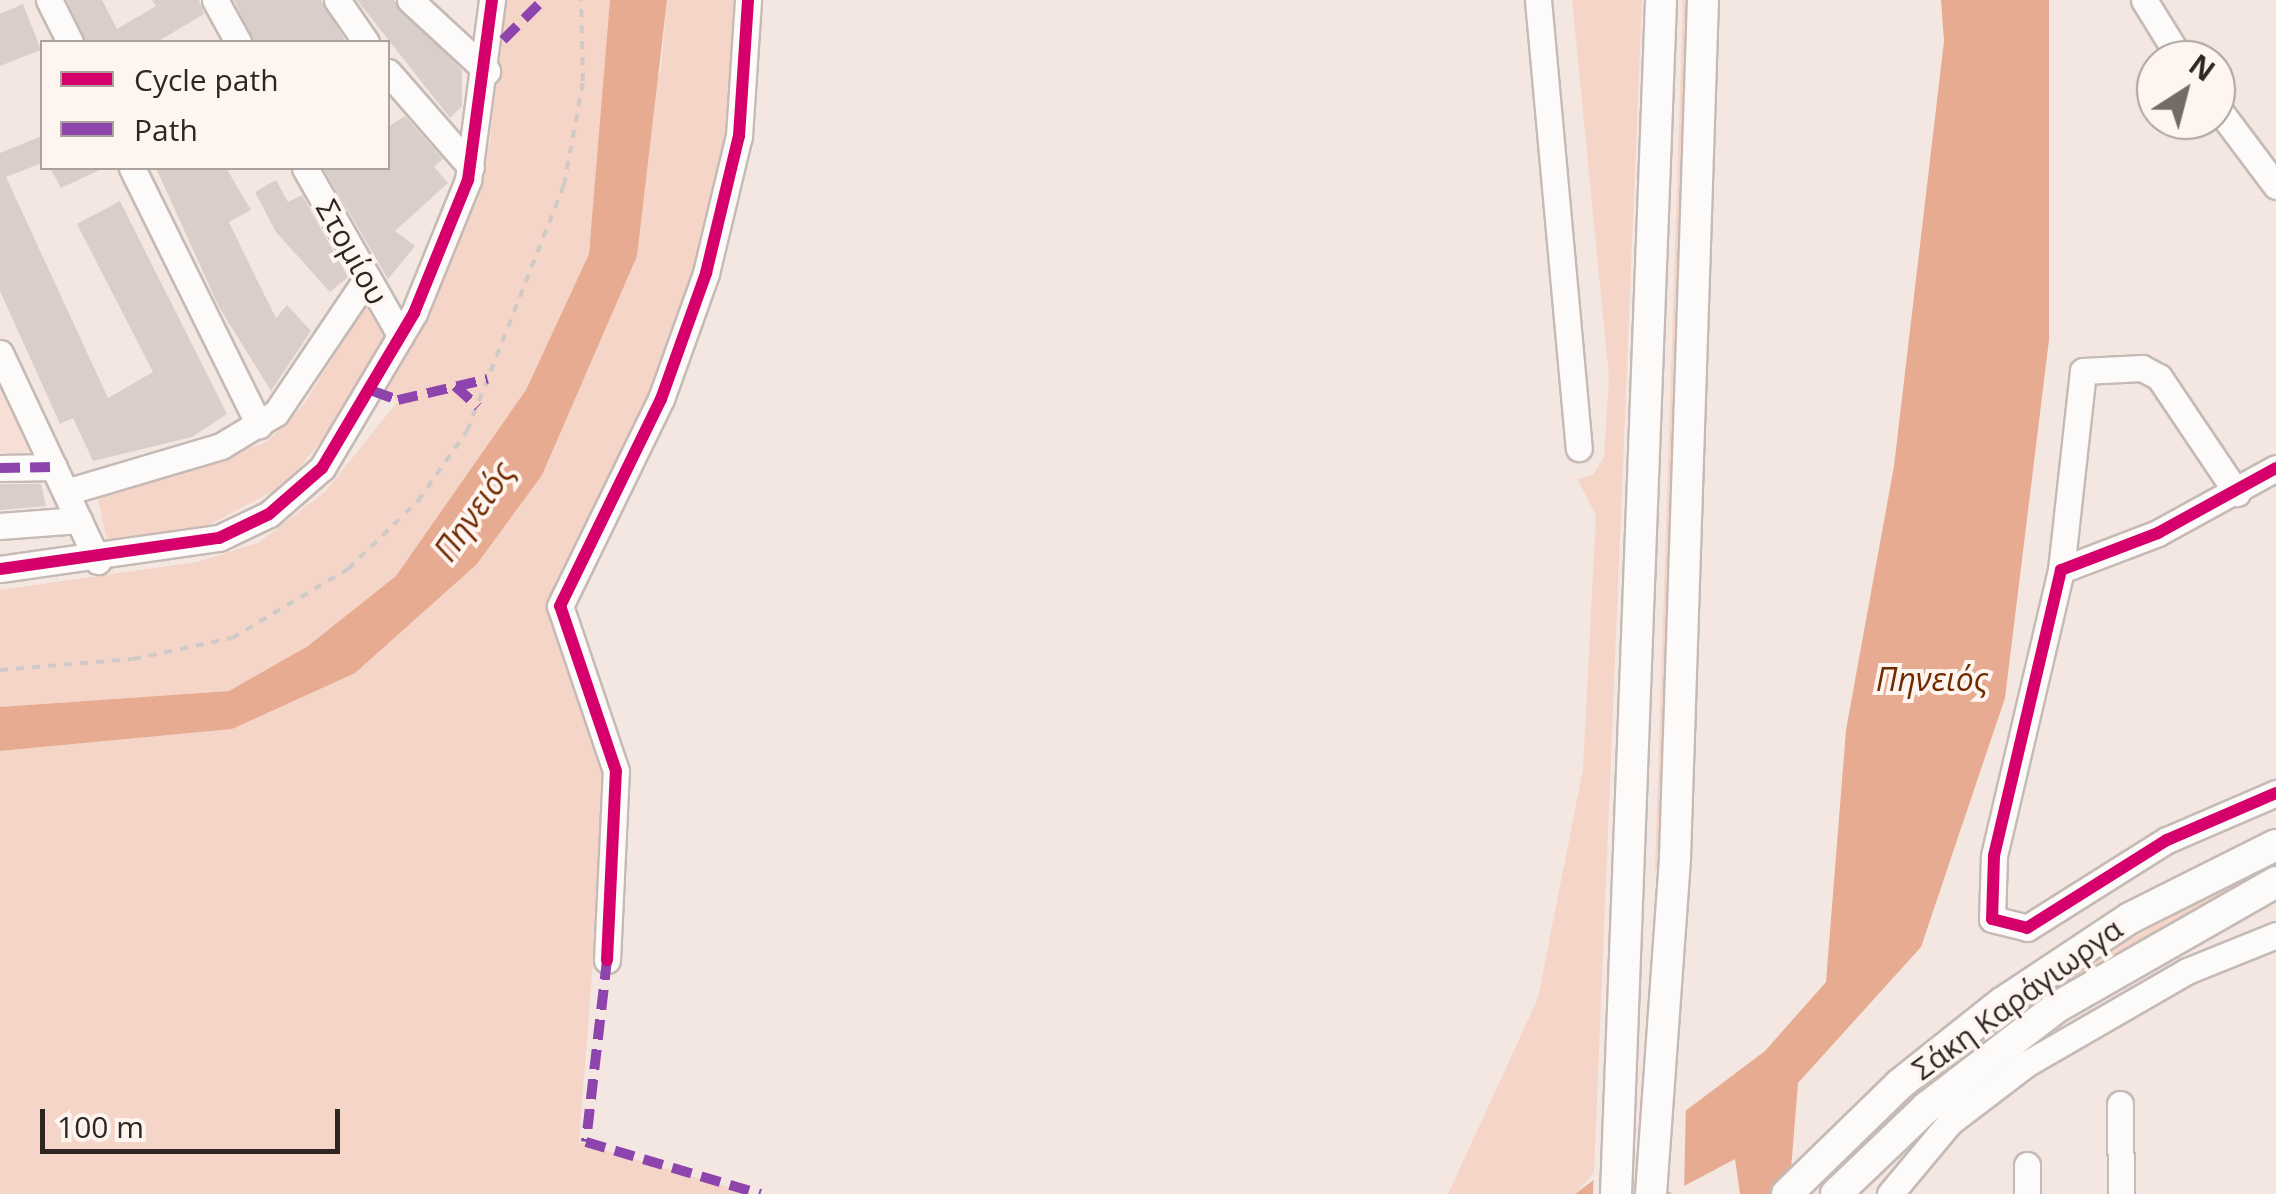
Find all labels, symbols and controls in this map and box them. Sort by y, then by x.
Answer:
legend [40,40,390,170]
north arrow [2136,40,2236,140]
text: N [2182,45,2223,89]
text: Cycle path [134,59,279,100]
text: Path [134,109,198,150]
street label: Στομίου [309,193,395,311]
water label: Πηνειός [426,454,522,568]
water label: Πηνειός [1876,660,1988,698]
street label: Σάκη Καράγιωργα [1905,911,2129,1087]
scale bar [45,1089,345,1151]
text: 100 m [57,1106,144,1147]

